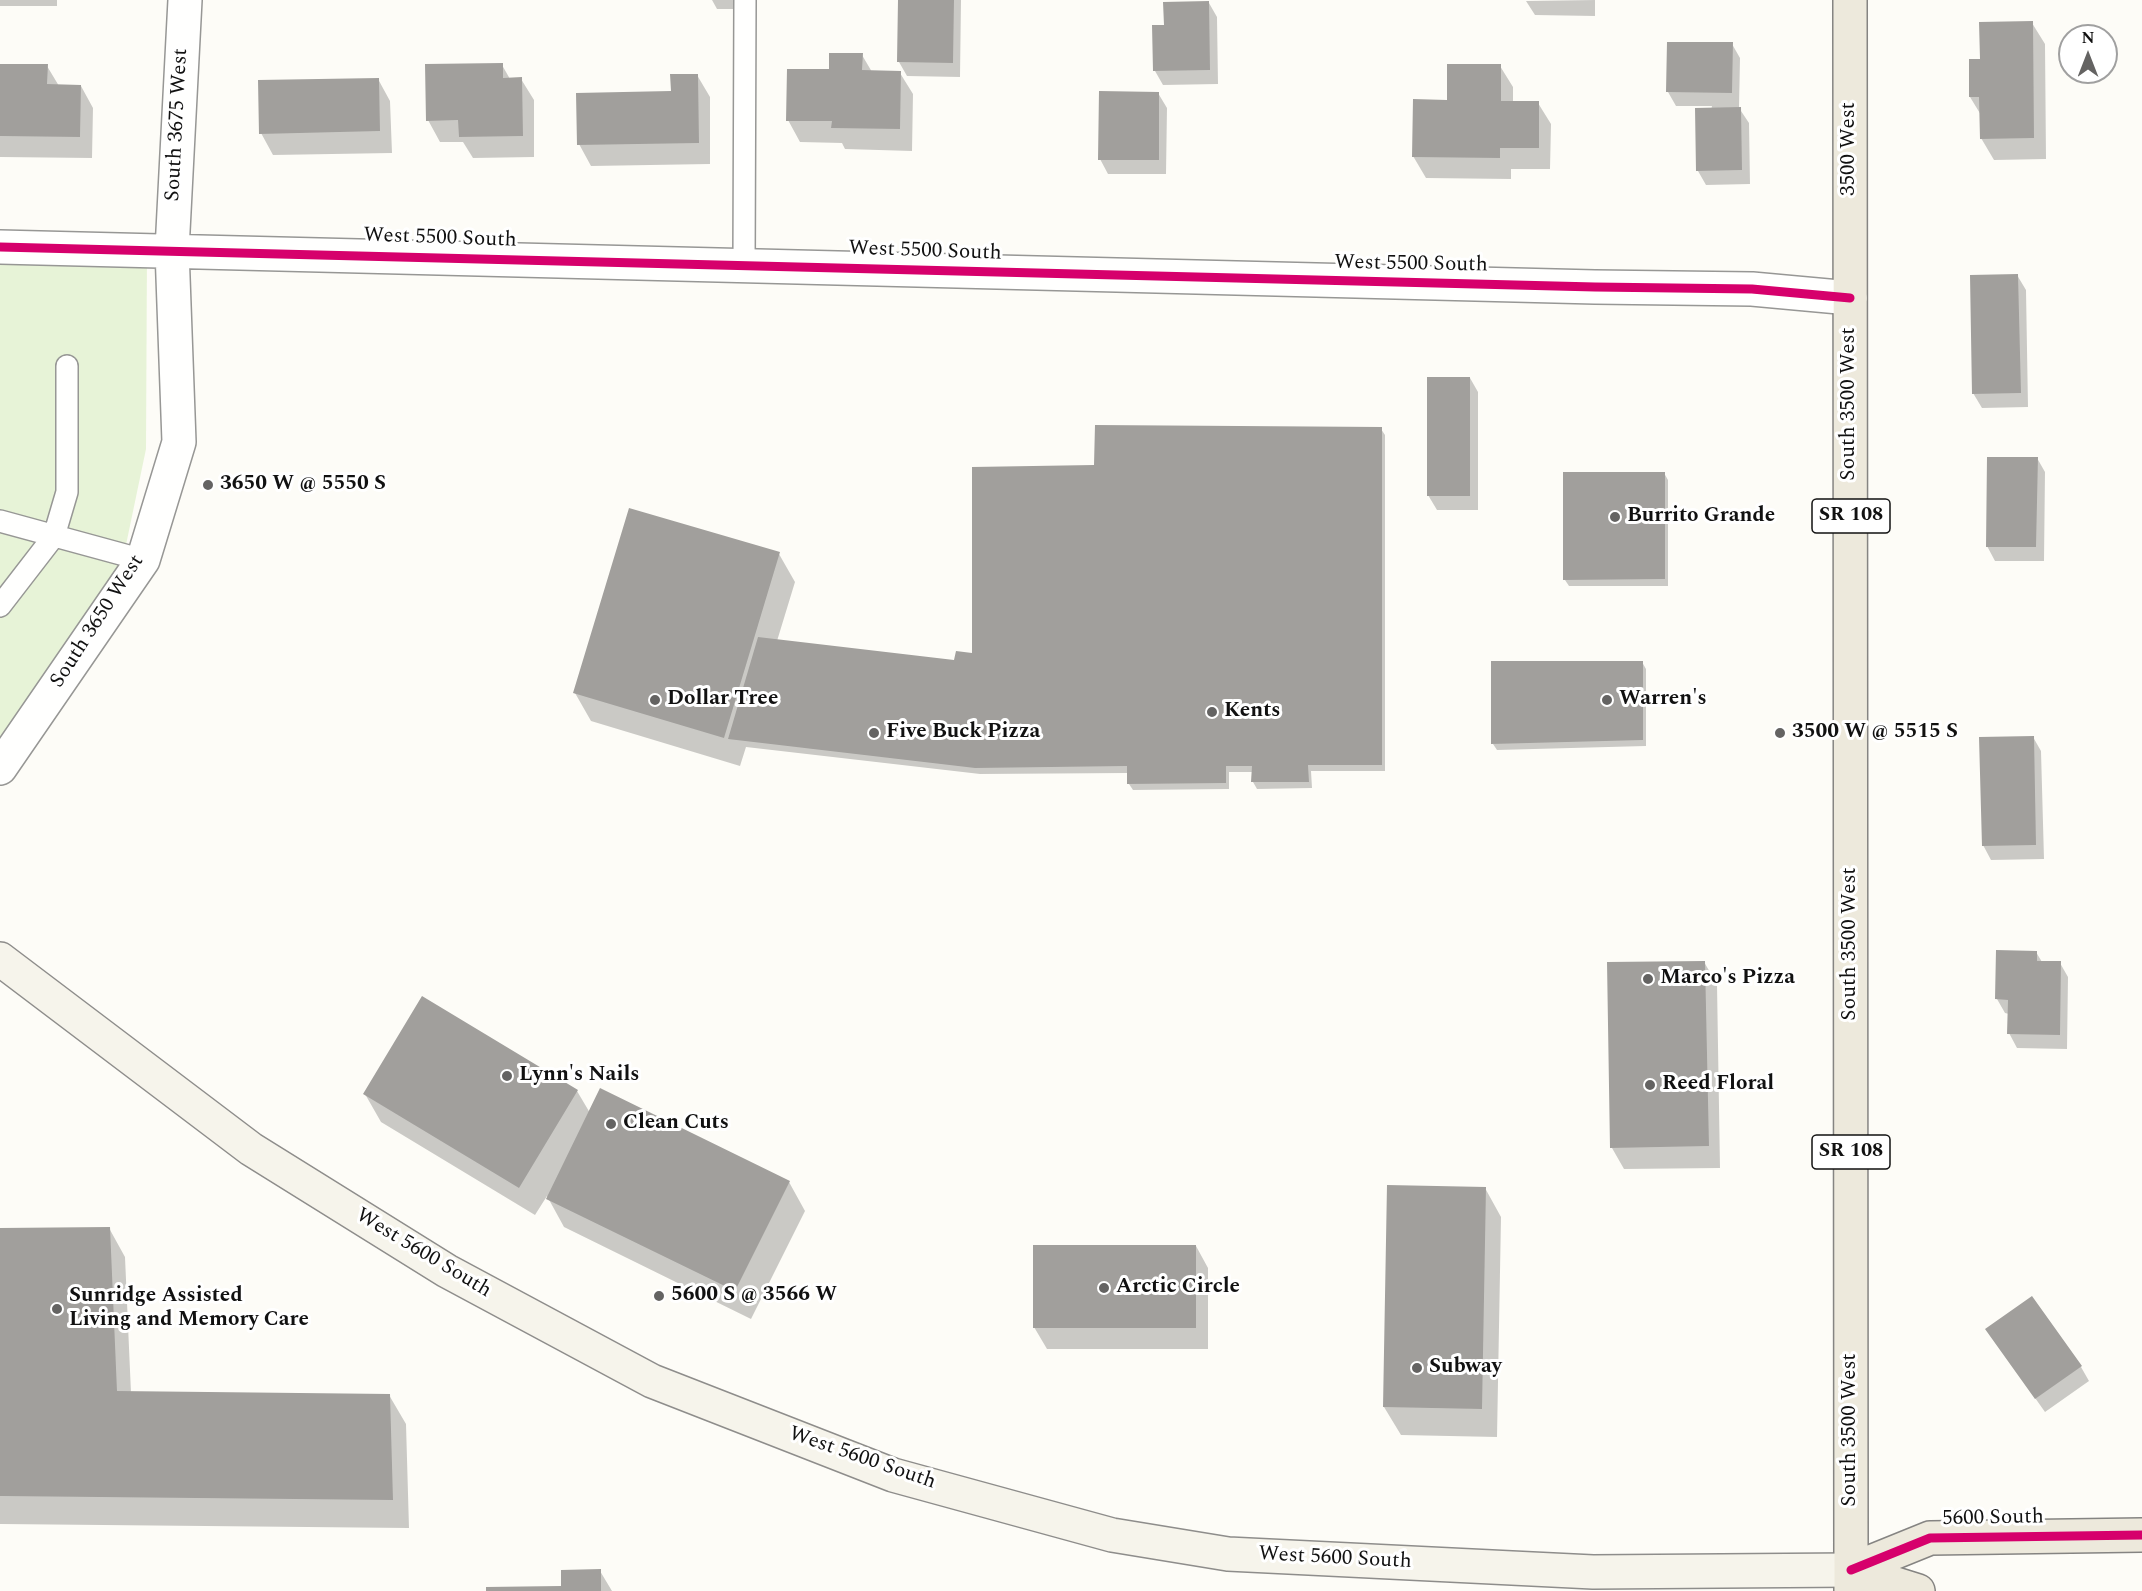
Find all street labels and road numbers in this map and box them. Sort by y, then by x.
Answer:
street label: South 3675 West [161,48,195,202]
street label: 3500 West [1837,102,1863,196]
street label: West 5500 South [363,224,517,254]
street label: West 5500 South [848,237,1002,267]
street label: West 5500 South [1334,251,1488,279]
street label: South 3500 West [1837,327,1863,481]
road number: SR 108 [1812,499,1890,533]
street label: South 3650 West [46,551,150,693]
street label: South 3500 West [1838,867,1864,1021]
road number: SR 108 [1812,1135,1890,1169]
street label: West 5600 South [351,1204,495,1304]
street label: South 3500 West [1838,1353,1864,1507]
street label: West 5600 South [785,1422,939,1496]
street label: 5600 South [1942,1506,2044,1532]
street label: West 5600 South [1258,1542,1412,1576]

